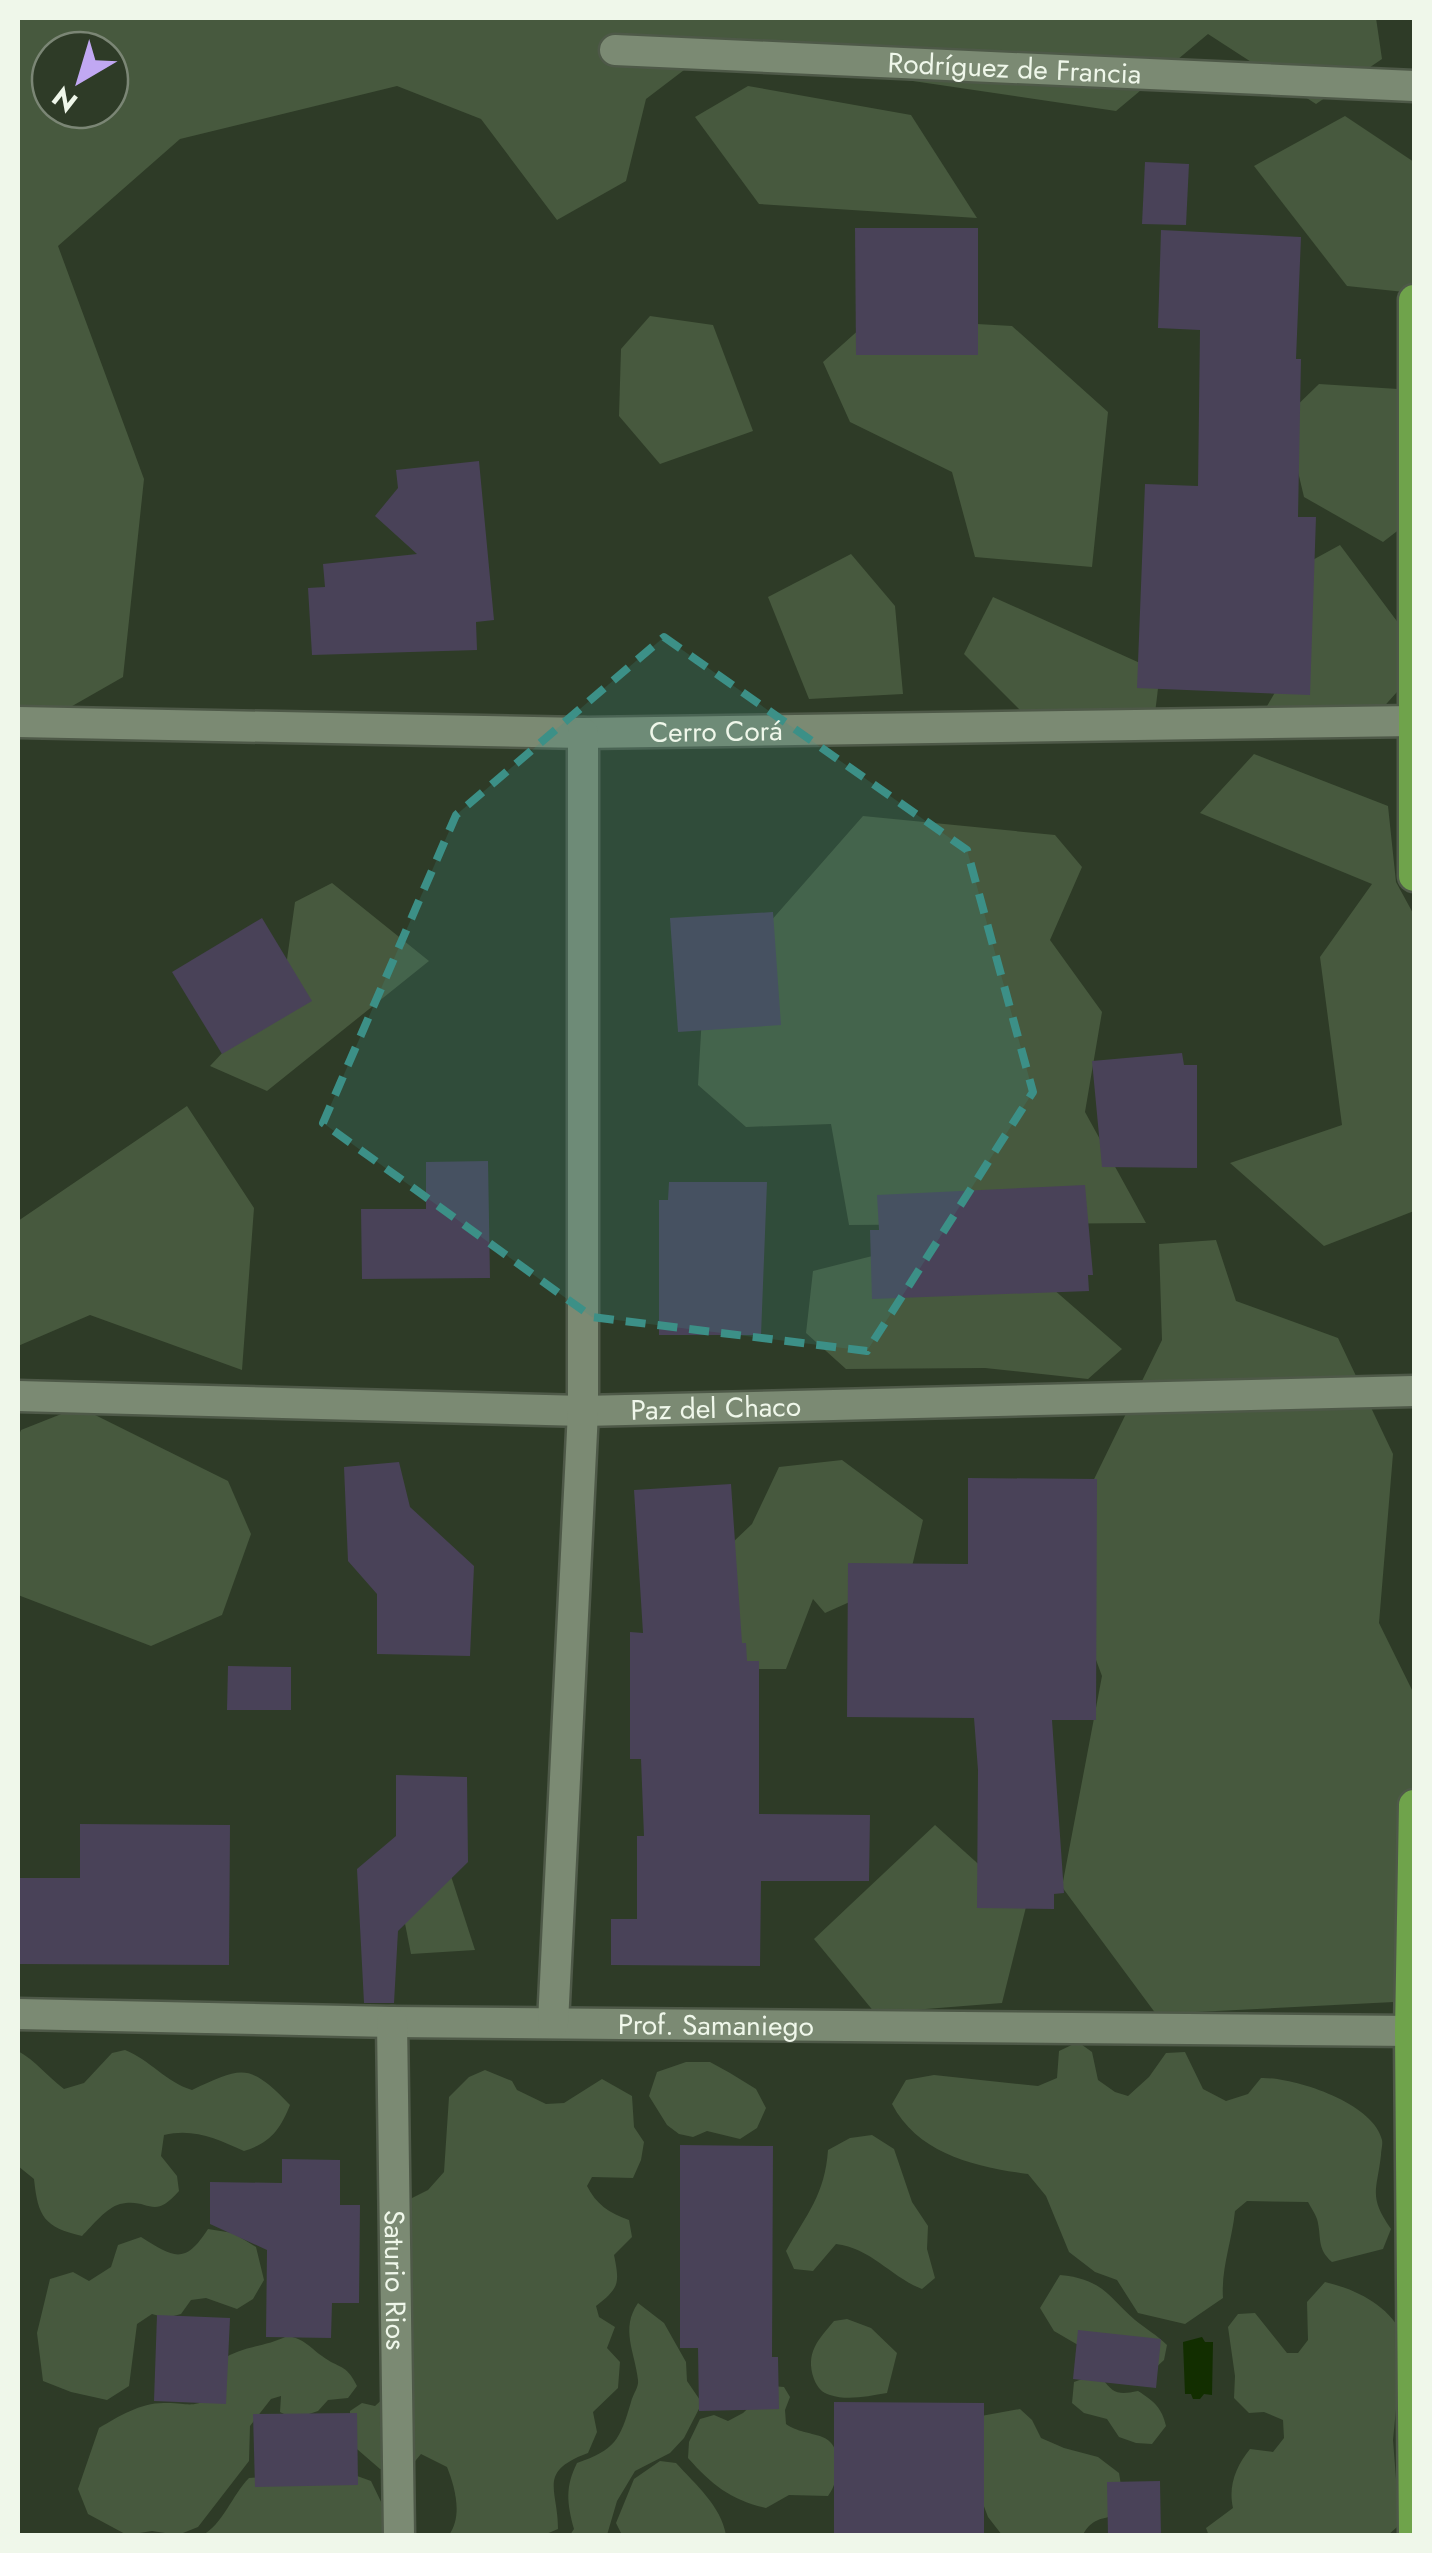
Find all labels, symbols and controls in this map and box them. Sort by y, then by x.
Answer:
north arrow [30,30,130,130]
street label: Rodríguez de Francia [887,42,1142,95]
text: N [44,76,86,122]
street label: Cerro Corá [649,710,783,753]
street label: Paz del Chaco [630,1386,802,1431]
street label: Prof. Samaniego [618,2004,814,2047]
street label: Saturio Rios [374,2209,416,2350]

